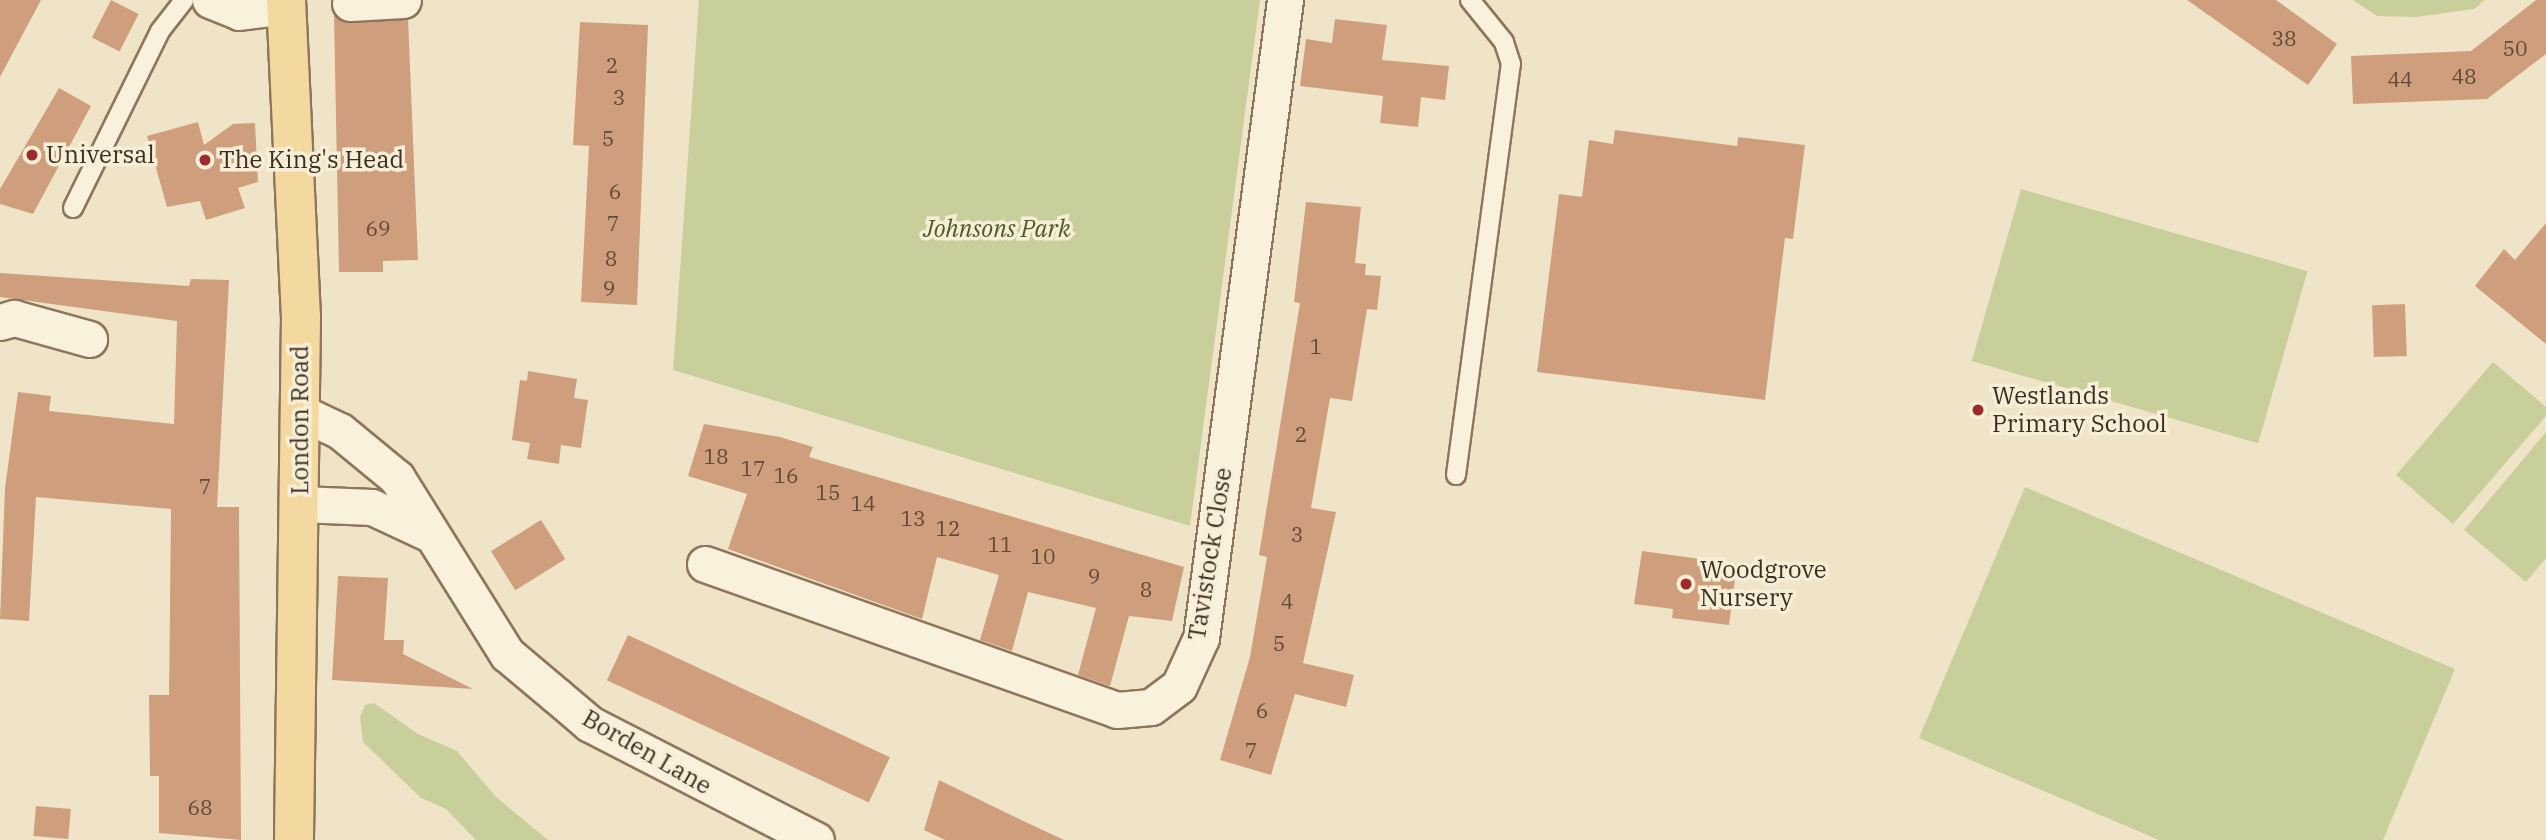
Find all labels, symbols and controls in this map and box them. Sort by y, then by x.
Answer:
house number: 38 [2271,25,2297,51]
house number: 50 [2502,35,2528,61]
house number: 2 [606,52,618,78]
house number: 48 [2451,63,2477,89]
house number: 44 [2387,66,2413,92]
house number: 3 [613,84,625,110]
house number: 5 [602,125,614,151]
place label: Universal [46,141,155,169]
place label: The King's Head [219,146,404,174]
marker: Universal [24,147,40,163]
marker: The King's Head [197,152,213,168]
house number: 6 [609,178,621,204]
house number: 7 [607,210,619,236]
house number: 69 [365,215,391,241]
park label: Johnsons Park [923,215,1071,243]
house number: 8 [605,245,617,271]
house number: 9 [603,275,615,301]
house number: 1 [1310,333,1322,359]
street label: London Road [286,345,314,495]
place label: Westlands Primary School [1992,382,2167,438]
marker: Westlands Primary School [1970,402,1986,418]
house number: 2 [1295,421,1307,447]
house number: 18 [703,443,729,469]
house number: 17 [740,455,766,481]
house number: 16 [773,462,799,488]
street label: Tavistock Close [1182,466,1238,642]
house number: 7 [199,473,211,499]
house number: 15 [815,479,841,505]
house number: 14 [850,490,876,516]
house number: 13 [900,505,926,531]
house number: 12 [935,515,961,541]
house number: 3 [1291,521,1303,547]
house number: 11 [987,531,1013,557]
house number: 10 [1030,543,1056,569]
place label: Woodgrove Nursery [1700,556,1827,612]
house number: 9 [1088,563,1100,589]
house number: 8 [1140,576,1152,602]
marker: Woodgrove Nursery [1678,576,1694,592]
house number: 4 [1281,588,1293,614]
house number: 5 [1273,630,1285,656]
house number: 6 [1256,697,1268,723]
street label: Borden Lane [577,703,717,801]
house number: 7 [1245,737,1257,763]
house number: 68 [187,794,213,820]

